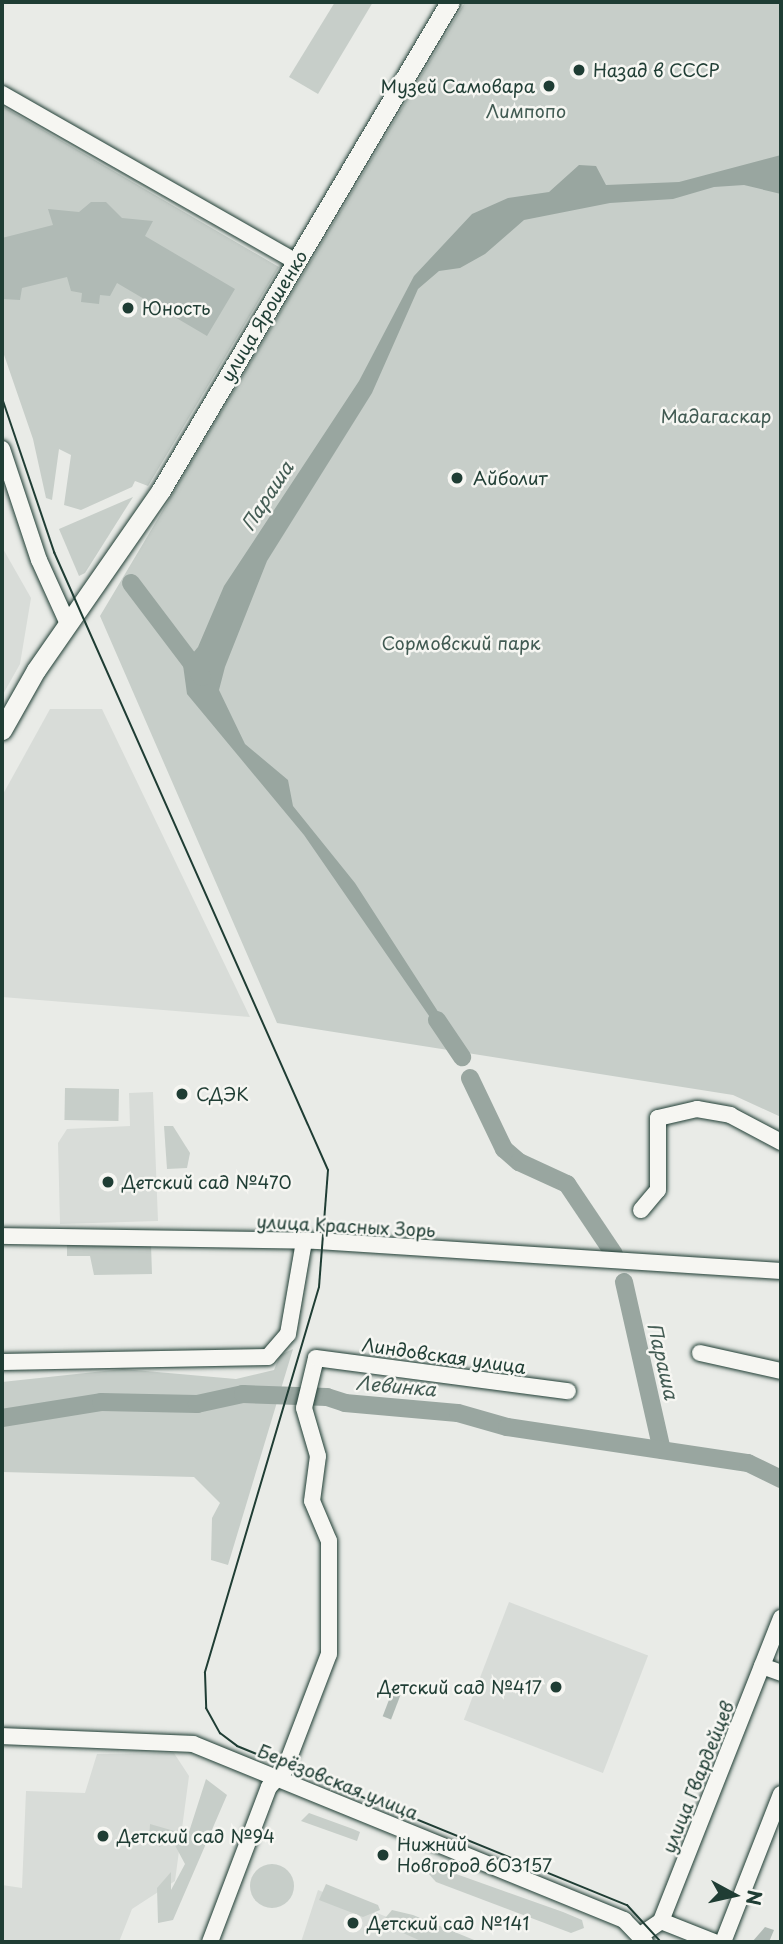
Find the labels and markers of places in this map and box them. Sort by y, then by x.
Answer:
place label: Назад в СССР [593,59,721,81]
marker: Назад в СССР [571,62,587,78]
place label: Музей Самовара [379,75,535,97]
marker: Музей Самовара [541,78,557,94]
place label: Юность [142,297,210,319]
marker: Юность [120,300,136,316]
place label: Айболит [473,467,547,489]
marker: Айболит [447,468,467,488]
place label: СДЭК [196,1083,249,1105]
marker: СДЭК [174,1086,190,1102]
place label: Детский сад №470 [122,1171,293,1193]
marker: Детский сад №470 [100,1174,116,1190]
place label: Детский сад №417 [376,1676,542,1698]
marker: Детский сад №417 [548,1679,564,1695]
place label: Детский сад №94 [117,1825,276,1847]
marker: Детский сад №94 [95,1828,111,1844]
place label: Нижний Новгород 603157 [397,1834,553,1876]
marker: Нижний Новгород 603157 [375,1847,391,1863]
place label: Детский сад №141 [367,1912,531,1934]
marker: Детский сад №141 [345,1915,361,1931]

